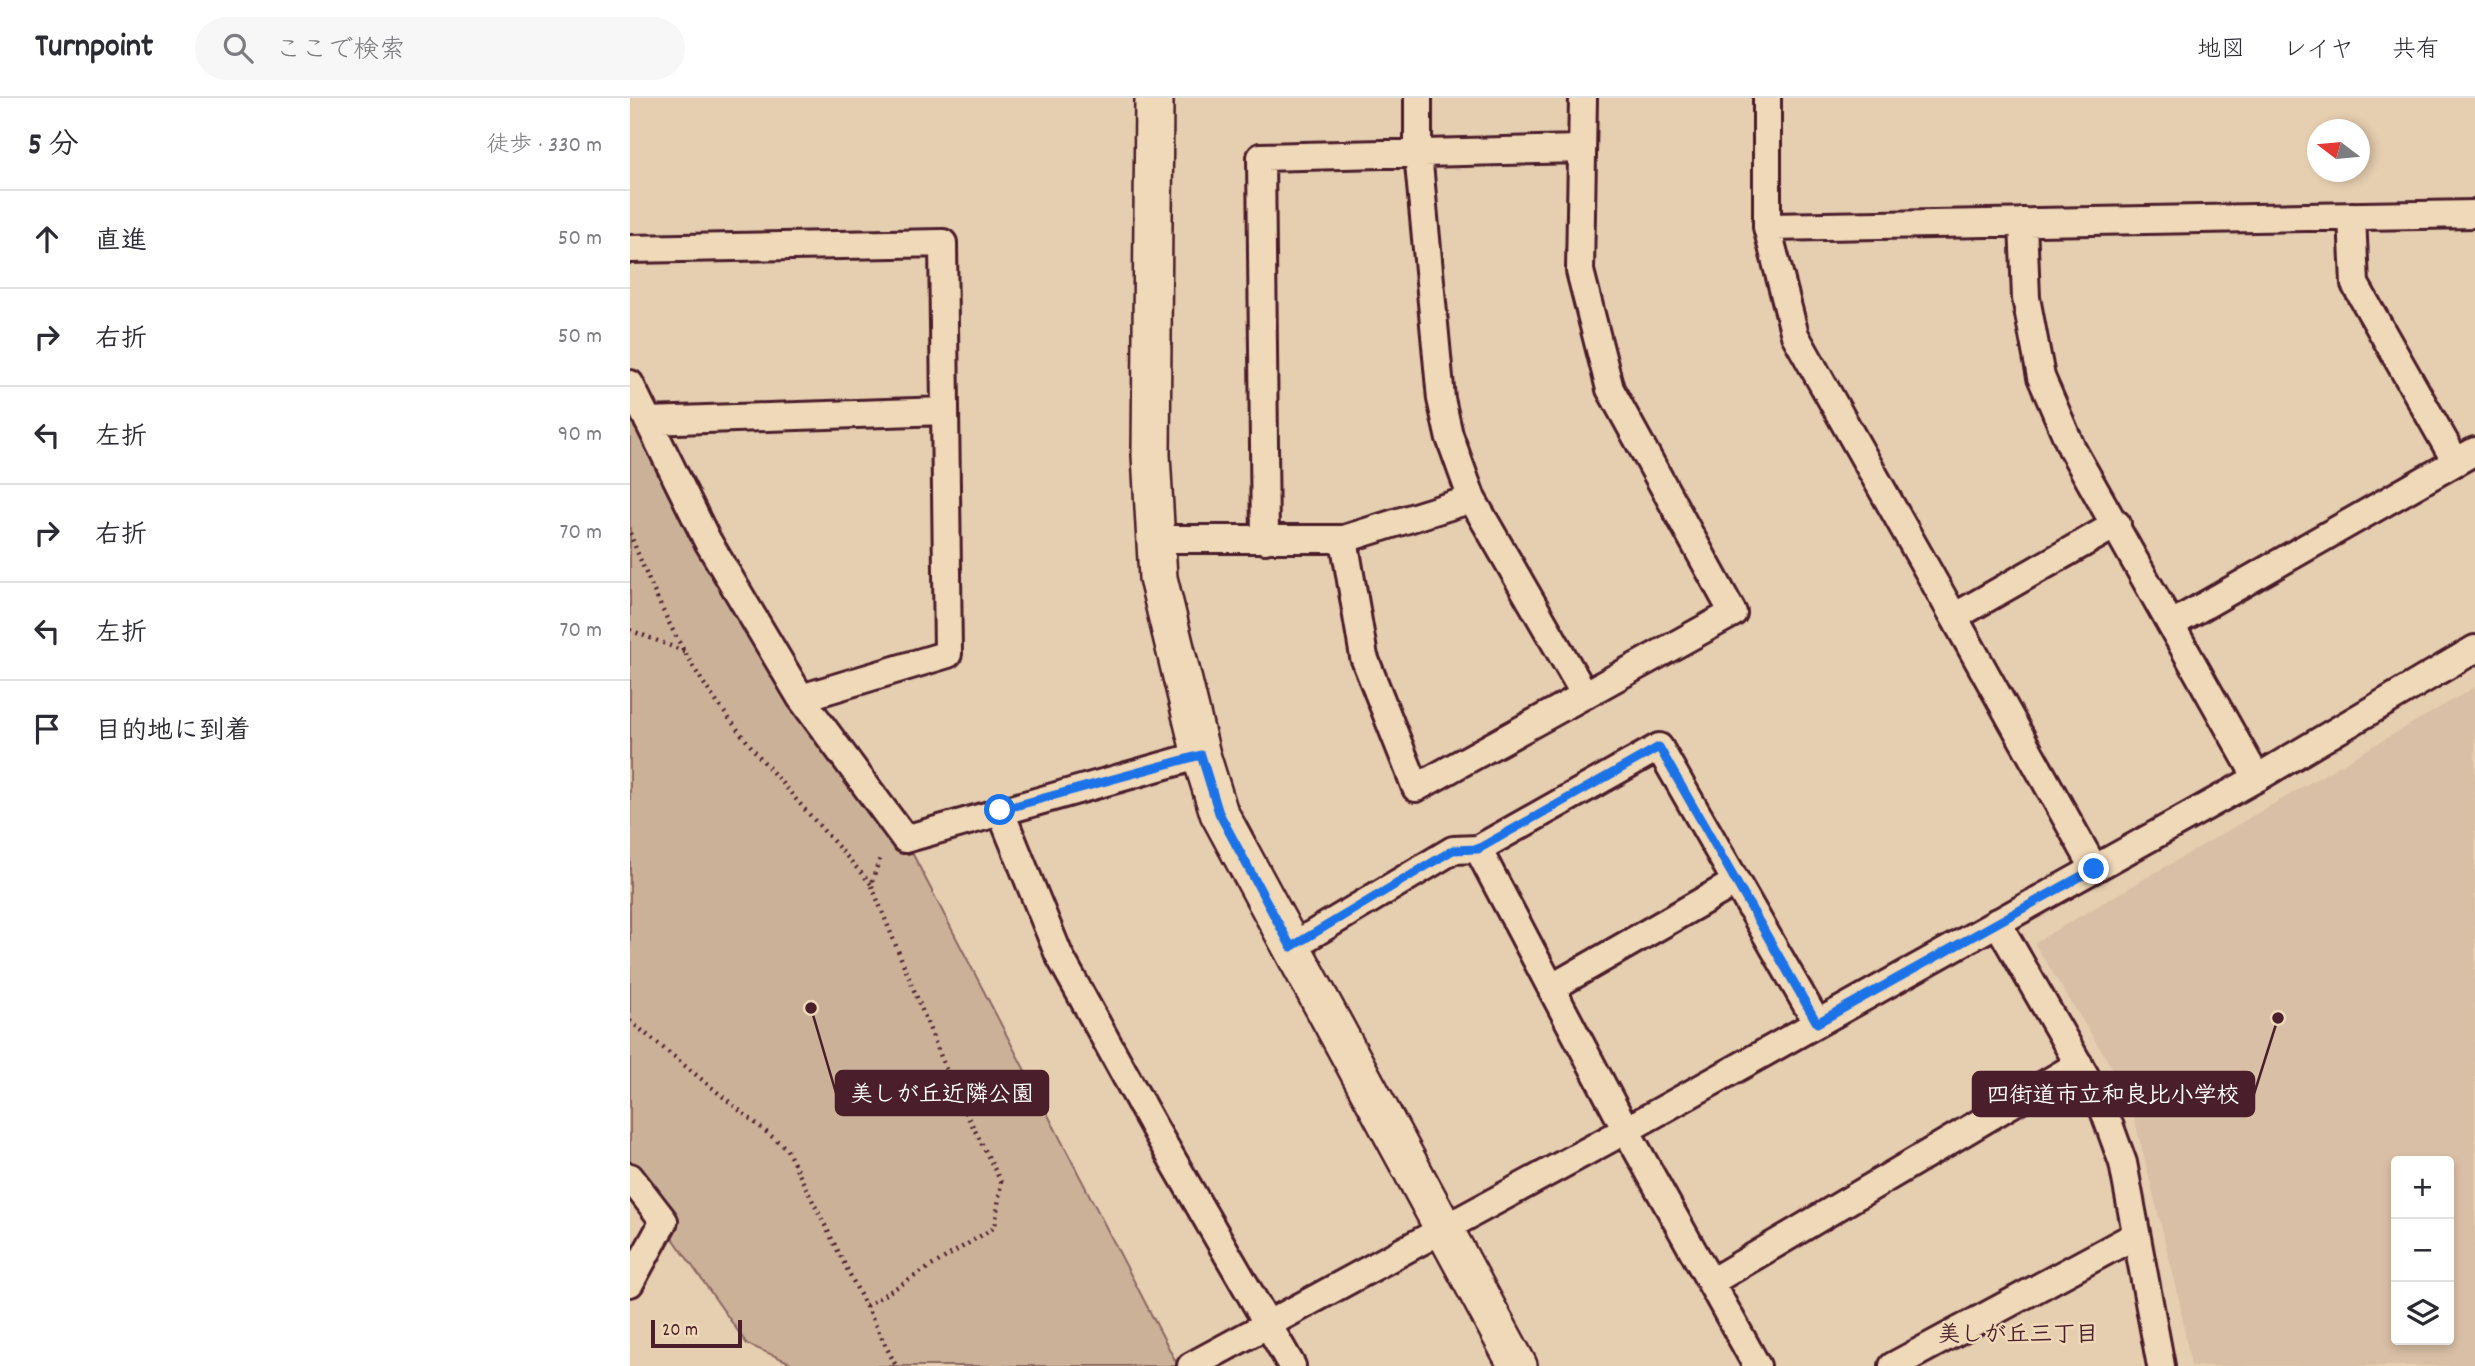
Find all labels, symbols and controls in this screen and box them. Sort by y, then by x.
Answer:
search box [195,17,685,80]
text: Turnpoint [35,25,153,72]
icon: search [219,29,257,67]
text: ここで検索 [275,33,405,70]
text: 地図 [2197,34,2245,68]
text: レイヤ [2283,34,2354,68]
text: 共有 [2392,34,2440,68]
north arrow [2307,119,2370,182]
text: 5 分 [28,126,79,169]
text: 徒歩 · 330 m [486,130,602,163]
icon: ahead [28,220,66,258]
text: 50 m [558,223,602,256]
text: 直進 [95,224,147,261]
icon: right [28,318,66,356]
text: 50 m [558,321,602,354]
text: 右折 [95,322,147,359]
icon: left [28,416,66,454]
text: 90 m [558,419,602,452]
text: 左折 [95,420,147,457]
icon: right [28,514,66,552]
text: 70 m [560,517,602,550]
text: 右折 [95,518,147,555]
icon: left [28,612,66,650]
text: 70 m [560,615,602,648]
text: 左折 [95,616,147,653]
icon: arrive [28,710,66,748]
text: 目的地に到着 [95,714,251,751]
route start [984,794,1015,825]
route end [2078,853,2109,884]
callout: 美しが丘近隣公園 [836,1071,1048,1115]
callout: 四街道市立和良比小学校 [1973,1072,2254,1116]
text: 美しが丘近隣公園 [850,1080,1034,1113]
text: 四街道市立和良比小学校 [1987,1081,2240,1114]
map controls [2391,1156,2454,1345]
button: + [2391,1156,2454,1219]
button: − [2391,1219,2454,1282]
button: layers [2391,1282,2454,1345]
scale bar [651,1317,742,1349]
text: 20 m [662,1318,698,1345]
district label: 美しが丘三丁目 [1938,1320,2099,1353]

